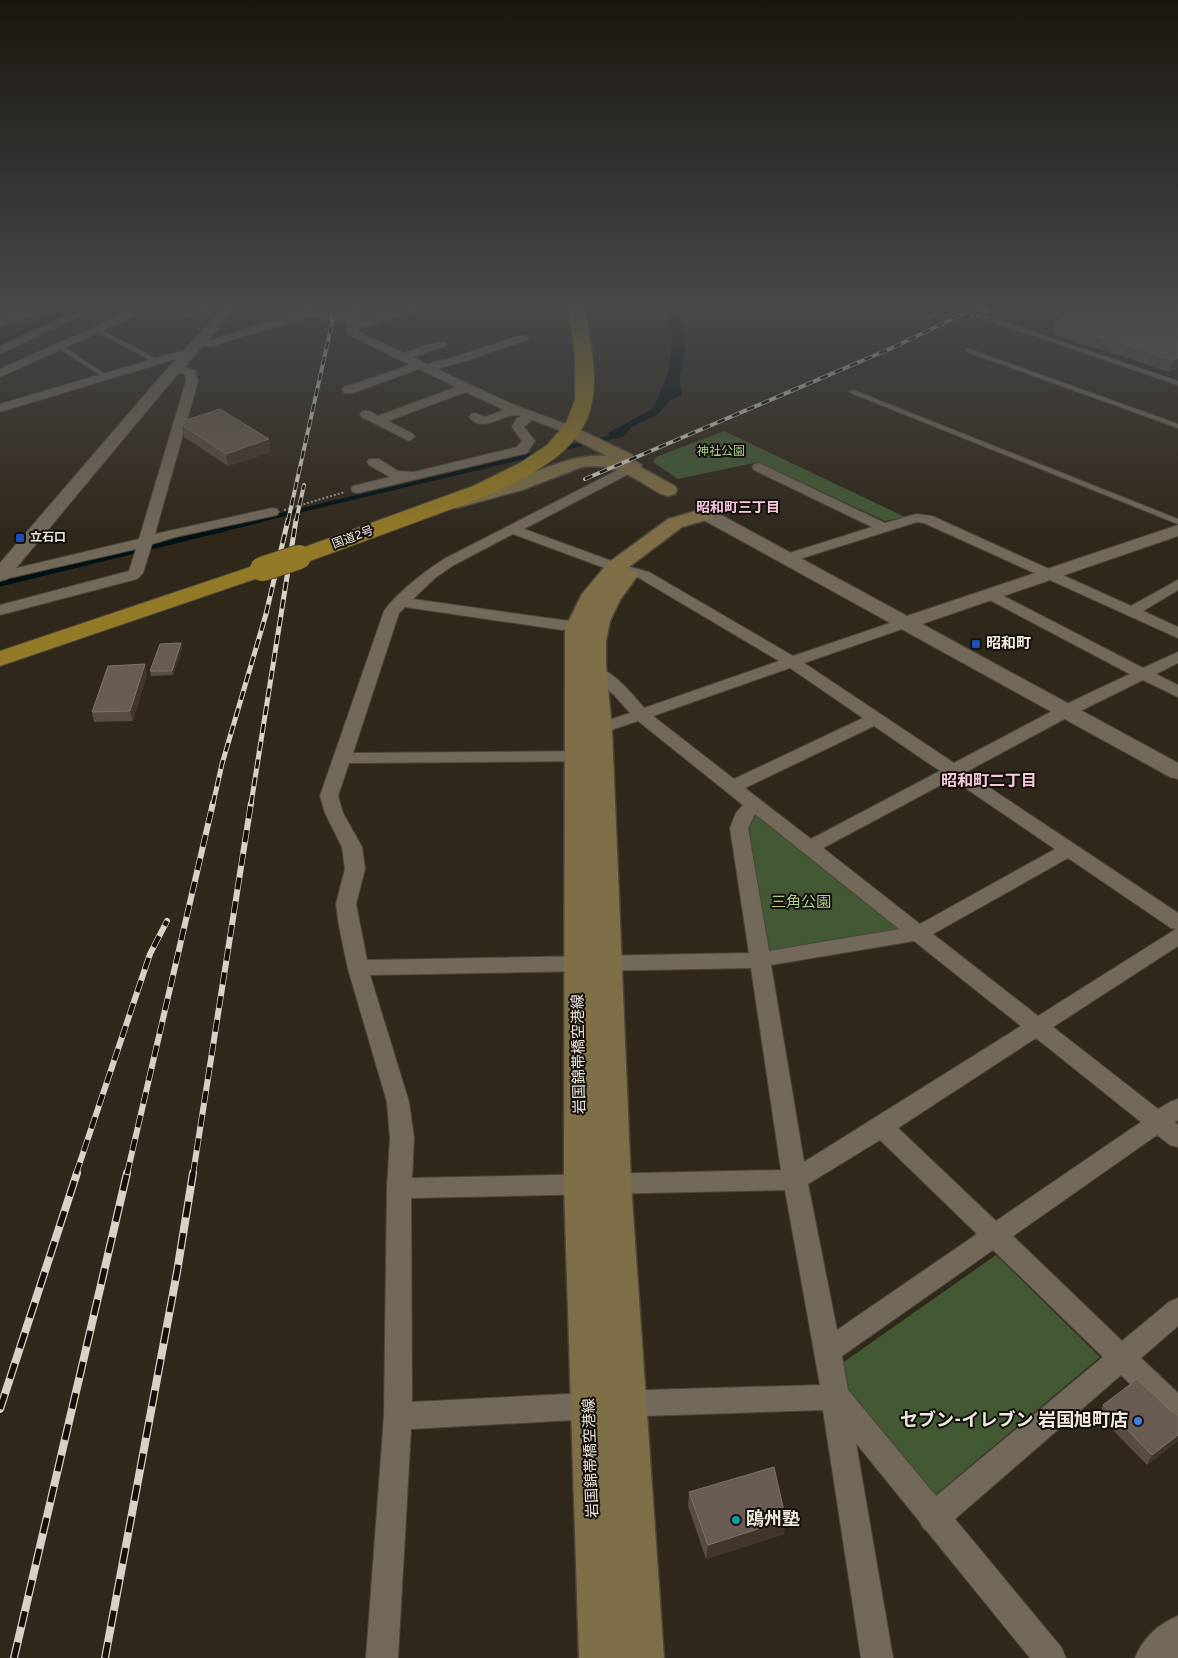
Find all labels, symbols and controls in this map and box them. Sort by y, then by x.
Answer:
park label: 神社公園 [697,444,745,460]
district label: 昭和町三丁目 [696,500,780,517]
street label: 国道2号 [330,523,376,553]
place label: 立石口 [30,530,66,546]
marker: 立石口 [14,532,26,544]
place label: 昭和町 [986,635,1031,654]
marker: 昭和町 [970,638,982,650]
district label: 昭和町二丁目 [941,772,1037,792]
park label: 三角公園 [771,894,831,913]
street label: 岩国錦帯橋空港線 [568,994,591,1114]
street label: 岩国錦帯橋空港線 [579,1398,604,1518]
place label: セブン-イレブン 岩国旭町店 [900,1410,1128,1433]
marker: セブン-イレブン 岩国旭町店 [1132,1415,1144,1427]
place label: 鴎州塾 [746,1509,800,1532]
marker: 鴎州塾 [730,1514,742,1526]

